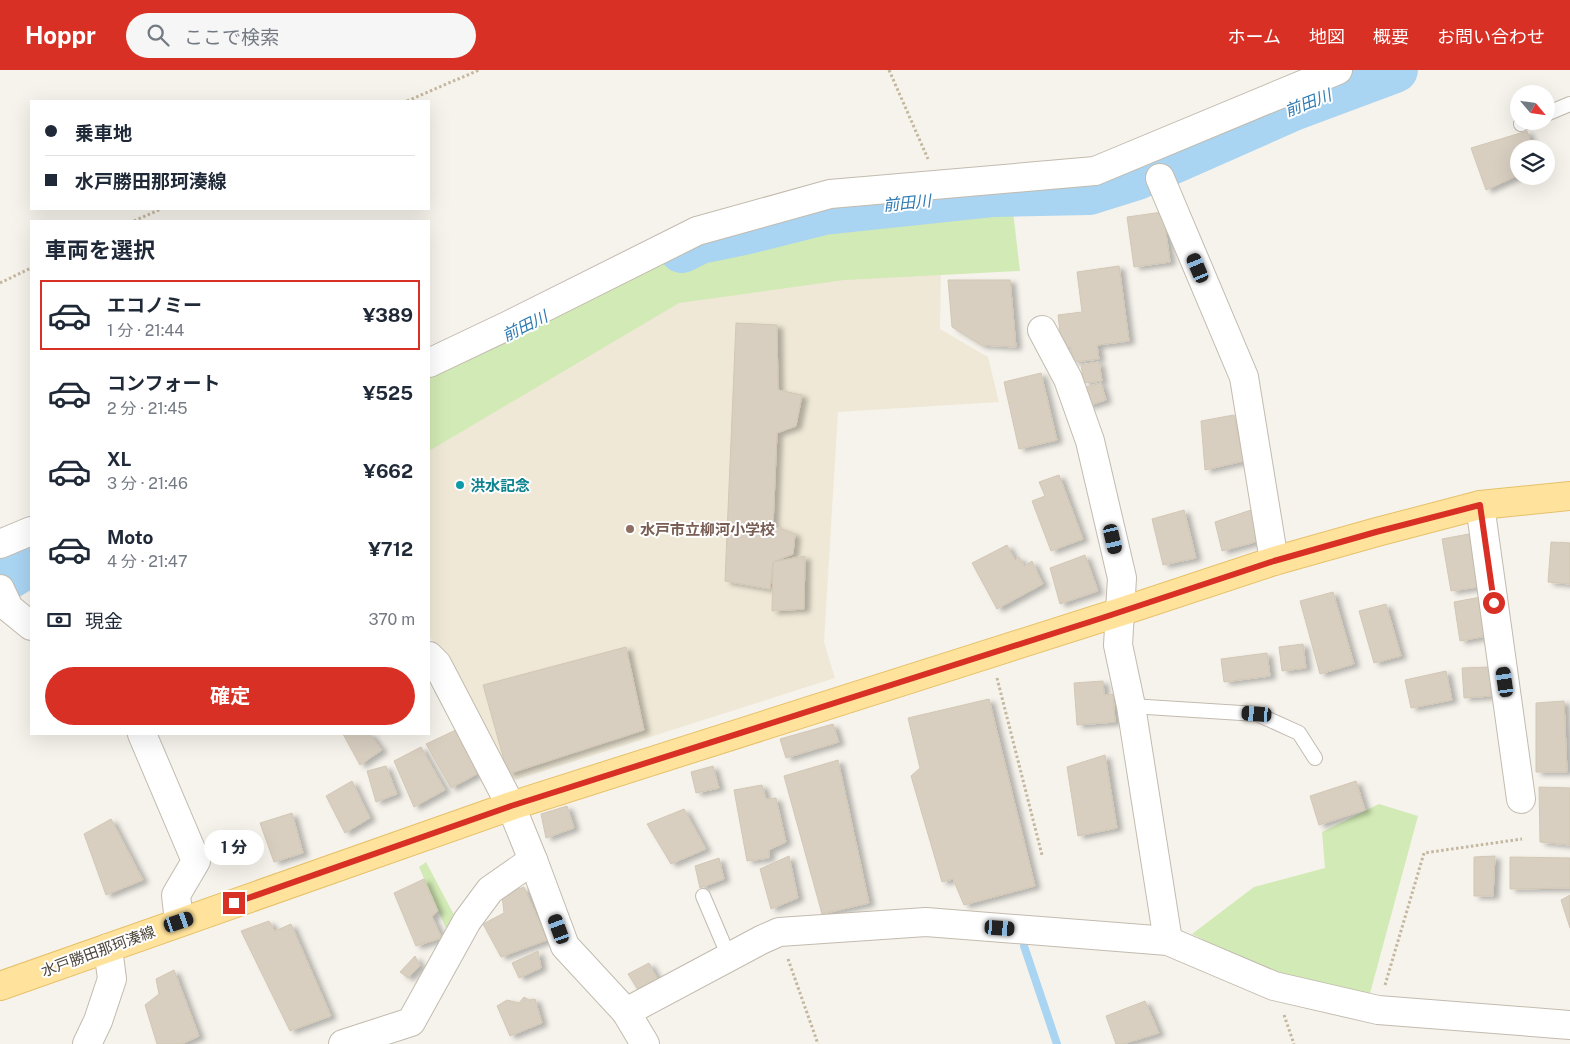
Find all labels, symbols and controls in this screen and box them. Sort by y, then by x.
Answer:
search box [126,13,476,58]
text: Hoppr [25,21,96,49]
icon: search [144,21,172,49]
text: ここで検索 [184,26,279,48]
text: ホーム [1228,26,1281,47]
text: 地図 [1309,26,1345,47]
text: 概要 [1373,26,1409,47]
text: お問い合わせ [1437,26,1545,47]
water label: 前田川 [1282,85,1336,120]
north arrow [1510,85,1555,130]
map controls [1510,85,1555,185]
text: 乗車地 [75,122,132,144]
button: layers [1510,140,1555,185]
text: 水戸勝田那珂湊線 [75,170,227,192]
water label: 前田川 [882,191,934,215]
text: 車両を選択 [45,237,155,263]
car [1185,251,1210,285]
icon: car [47,293,92,338]
text: エコノミー [107,294,202,316]
text: ¥389 [363,304,413,326]
water label: 前田川 [499,306,553,345]
text: 1 分 · 21:44 [107,321,184,340]
icon: car [47,371,92,416]
text: コンフォート [107,372,220,394]
text: ¥525 [363,382,413,404]
text: 2 分 · 21:45 [107,399,188,418]
text: XL [107,448,132,470]
icon: car [47,449,92,494]
text: ¥662 [363,460,413,482]
text: 3 分 · 21:46 [107,474,188,493]
place label: 洪水記念 [470,477,530,494]
marker: 洪水記念 [454,479,466,491]
place label: 水戸市立柳河小学校 [640,521,775,538]
marker: 水戸市立柳河小学校 [624,523,636,535]
car [1102,523,1123,555]
text: Moto [107,526,153,548]
icon: car [47,527,92,572]
text: ¥712 [368,538,413,560]
text: 4 分 · 21:47 [107,552,188,571]
route start [1483,592,1505,614]
icon: cash [45,606,73,634]
text: 現金 [85,610,123,632]
text: 370 m [368,610,415,629]
car [1495,666,1514,698]
button: 確定 [45,667,415,725]
car [1241,705,1272,723]
callout: 1 分 [204,830,264,866]
text: 1 分 [221,838,247,857]
route end [223,892,245,914]
car [162,910,195,934]
car [546,912,571,946]
car [984,919,1015,937]
street label: 水戸勝田那珂湊線 [39,922,157,980]

